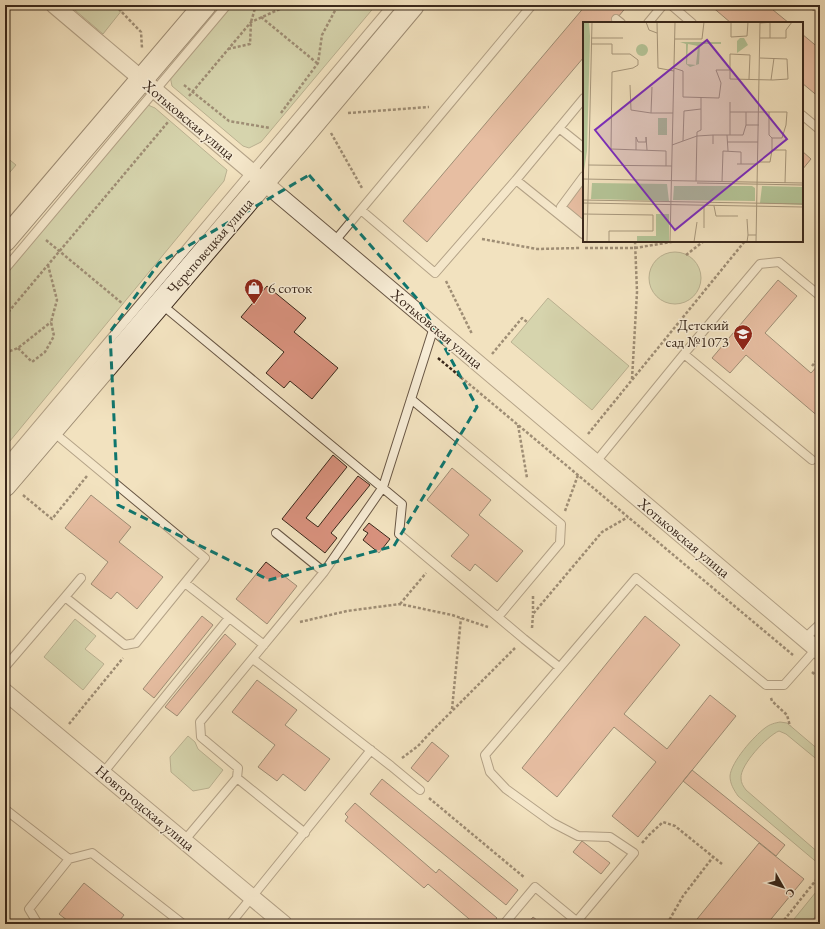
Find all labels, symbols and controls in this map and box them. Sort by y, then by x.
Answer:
inset map [583,22,803,242]
street label: Хотьковская улица [139,75,239,164]
street label: Череповецкая улица [162,193,257,298]
shop icon: 6 соток [243,277,265,305]
place label: 6 соток [268,278,312,297]
street label: Хотьковская улица [387,284,487,373]
place label: Детский сад №1073 [666,315,729,351]
school or university icon: Детский сад №1073 [732,323,754,351]
street label: Хотьковская улица [634,493,734,582]
street label: Новгородская улица [92,761,199,855]
north arrow [763,867,803,907]
text: С [783,886,799,901]

